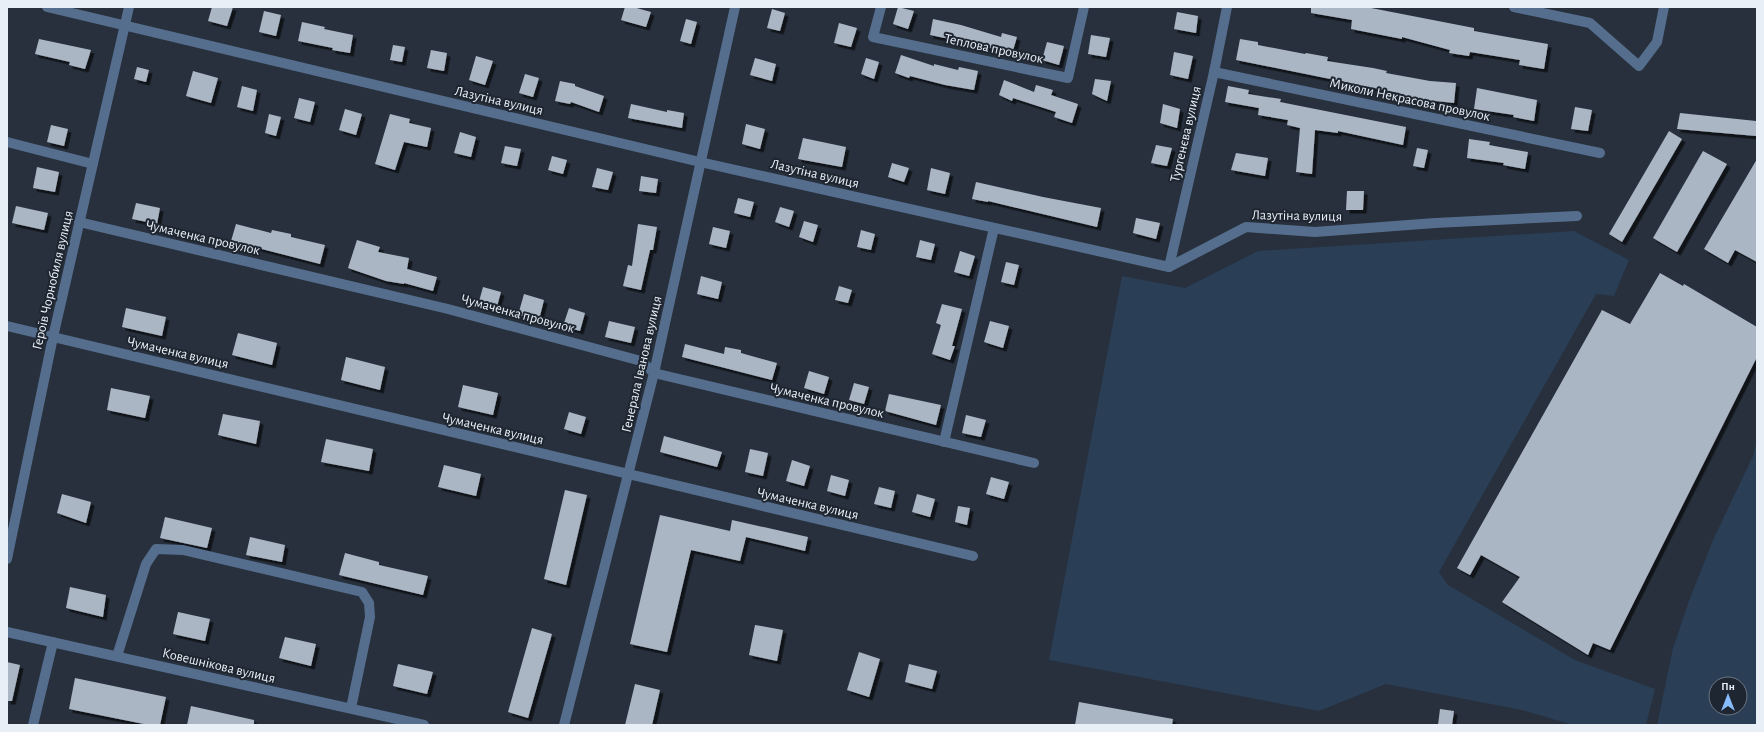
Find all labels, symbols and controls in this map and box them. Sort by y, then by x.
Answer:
street label: Теплова провулок [943,32,1045,66]
street label: Миколи Некрасова провулок [1328,76,1492,124]
street label: Лазутіна вулиця [453,84,544,118]
street label: Тургенєва вулиця [1168,85,1204,184]
street label: Лазутіна вулиця [769,157,860,191]
street label: Лазутіна вулиця [1252,208,1342,224]
street label: Героїв Чорнобиля вулиця [30,209,76,351]
street label: Чумаченка провулок [144,218,262,258]
street label: Чумаченка провулок [460,292,576,336]
street label: Генерала Іванова вулиця [619,295,665,434]
street label: Чумаченка вулиця [126,334,230,371]
street label: Чумаченка провулок [768,381,886,421]
street label: Чумаченка вулиця [441,410,545,447]
street label: Чумаченка вулиця [756,485,860,522]
street label: Ковешнікова вулиця [161,646,277,686]
north arrow [1708,676,1748,716]
text: Пн [1721,681,1735,692]

